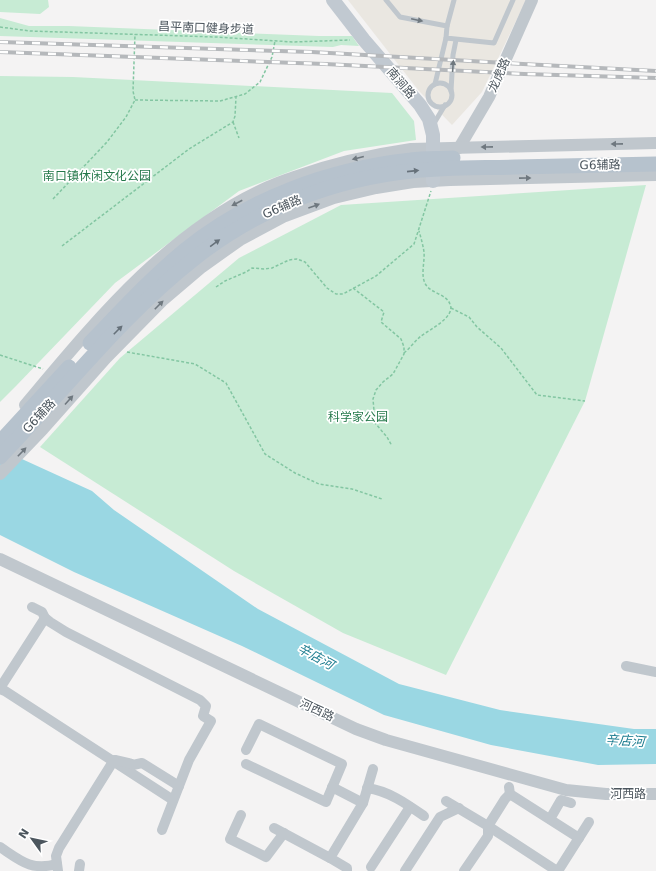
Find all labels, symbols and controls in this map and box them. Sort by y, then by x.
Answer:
one-way arrow [411,18,423,24]
street label: 昌平南口健身步道 [158,19,254,37]
street label: 龙虎路 [485,56,513,94]
one-way arrow [449,60,456,72]
street label: 南涧路 [384,65,418,101]
one-way arrow [610,141,623,147]
one-way arrow [480,144,493,150]
one-way arrow [352,156,364,162]
street label: G6辅路 [579,158,621,172]
one-way arrow [407,167,419,174]
park label: 南口镇休闲文化公园 [43,169,151,183]
one-way arrow [519,175,532,181]
street label: G6辅路 [260,193,304,221]
one-way arrow [231,200,242,207]
one-way arrow [308,203,320,209]
one-way arrow [209,239,220,248]
one-way arrow [154,300,163,310]
one-way arrow [113,325,123,335]
one-way arrow [65,394,74,405]
street label: G6辅路 [20,396,58,436]
park label: 科学家公园 [328,410,388,424]
one-way arrow [17,446,26,457]
water label: 辛店河 [295,640,339,674]
street label: 河西路 [298,696,336,724]
water label: 辛店河 [605,732,648,750]
street label: 河西路 [610,787,646,801]
north arrow [12,819,52,859]
text: N [16,826,32,841]

